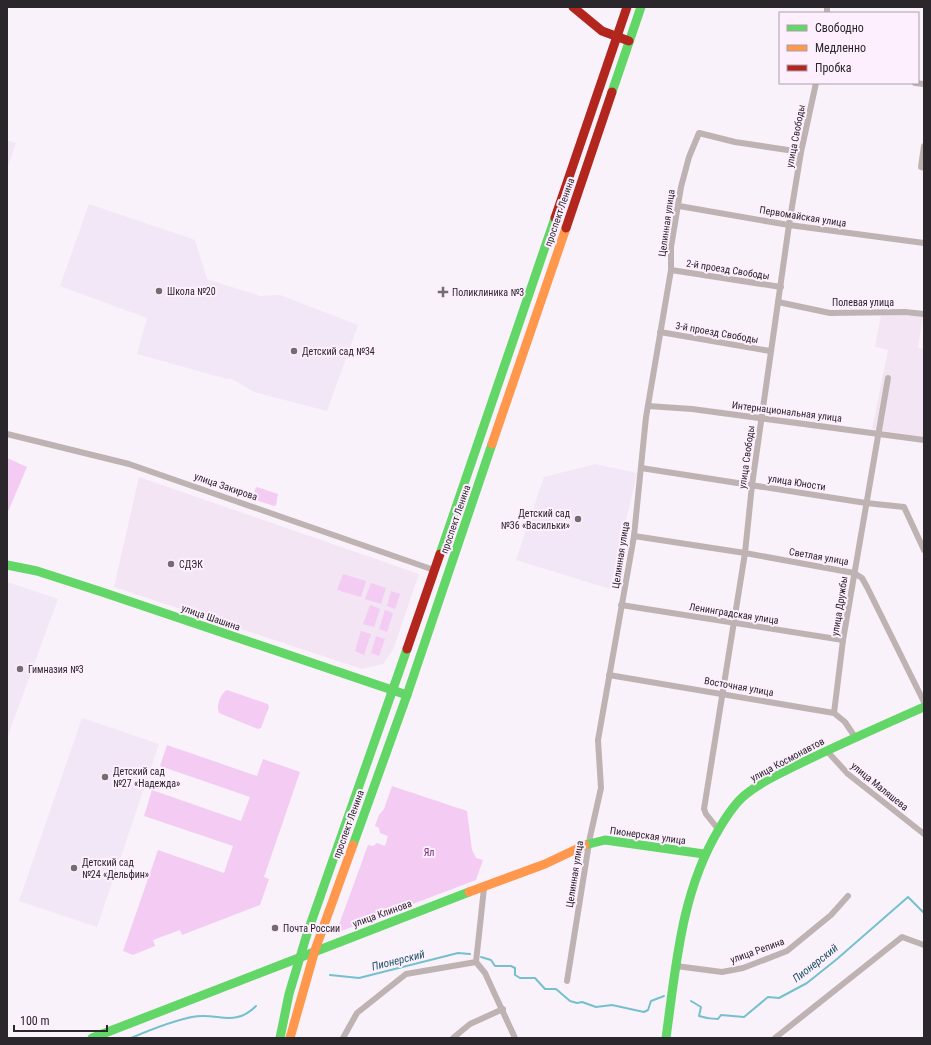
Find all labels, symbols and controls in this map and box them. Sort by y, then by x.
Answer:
legend [779,12,919,84]
text: Свободно [815,21,864,35]
text: Медленно [815,41,866,55]
text: Пробка [815,61,852,75]
street label: улица Свободы [784,104,807,169]
street label: проспект Ленина [543,176,576,248]
street label: Целинная улица [656,189,677,257]
street label: Первомайская улица [759,204,847,229]
street label: 2-й проезд Свободы [686,257,770,282]
marker: Школа №20 [154,286,164,296]
place label: Школа №20 [167,286,216,297]
marker: Поликлиника №3 [437,286,449,298]
place label: Поликлиника №3 [452,287,524,298]
street label: Полевая улица [832,297,894,308]
street label: 3-й проезд Свободы [675,320,759,345]
marker: Детский сад №34 [289,346,299,356]
place label: Детский сад №34 [302,346,375,357]
street label: Интернациональная улица [731,399,843,424]
street label: улица Свободы [737,425,756,489]
street label: улица Закирова [193,471,259,503]
street label: улица Юности [767,473,827,492]
street label: проспект Ленина [439,483,472,555]
place label: Детский сад №36 «Васильки» [501,508,571,531]
marker: Детский сад №36 «Васильки» [573,514,583,524]
street label: Целинная улица [610,521,631,589]
street label: Светлая улица [788,546,850,567]
marker: СДЭК [166,559,176,569]
place label: СДЭК [179,559,203,570]
street label: улица Дружбы [829,575,850,637]
street label: Ленинградская улица [688,601,780,626]
street label: улица Шашина [180,602,242,633]
marker: Гимназия №3 [15,664,25,674]
place label: Гимназия №3 [28,664,84,675]
street label: Восточная улица [703,675,775,698]
street label: улица Космонавтов [748,735,826,784]
street label: улица Маляшева [849,760,911,813]
place label: Детский сад №27 «Надежда» [113,766,180,789]
marker: Детский сад №27 «Надежда» [100,772,110,782]
street label: проспект Ленина [331,788,366,860]
street label: Пионерская улица [609,825,687,846]
street label: Целинная улица [564,840,585,908]
park label: Ял [424,847,434,858]
place label: Детский сад №24 «Дельфин» [82,857,149,880]
marker: Детский сад №24 «Дельфин» [69,863,79,873]
street label: улица Клинова [351,898,413,929]
marker: Почта России [270,923,280,933]
place label: Почта России [283,923,340,934]
street label: улица Репина [729,936,786,965]
water label: Пионерский [790,941,841,985]
water label: Пионерский [370,948,426,973]
scale bar [14,1007,107,1033]
text: 100 m [20,1014,50,1028]

